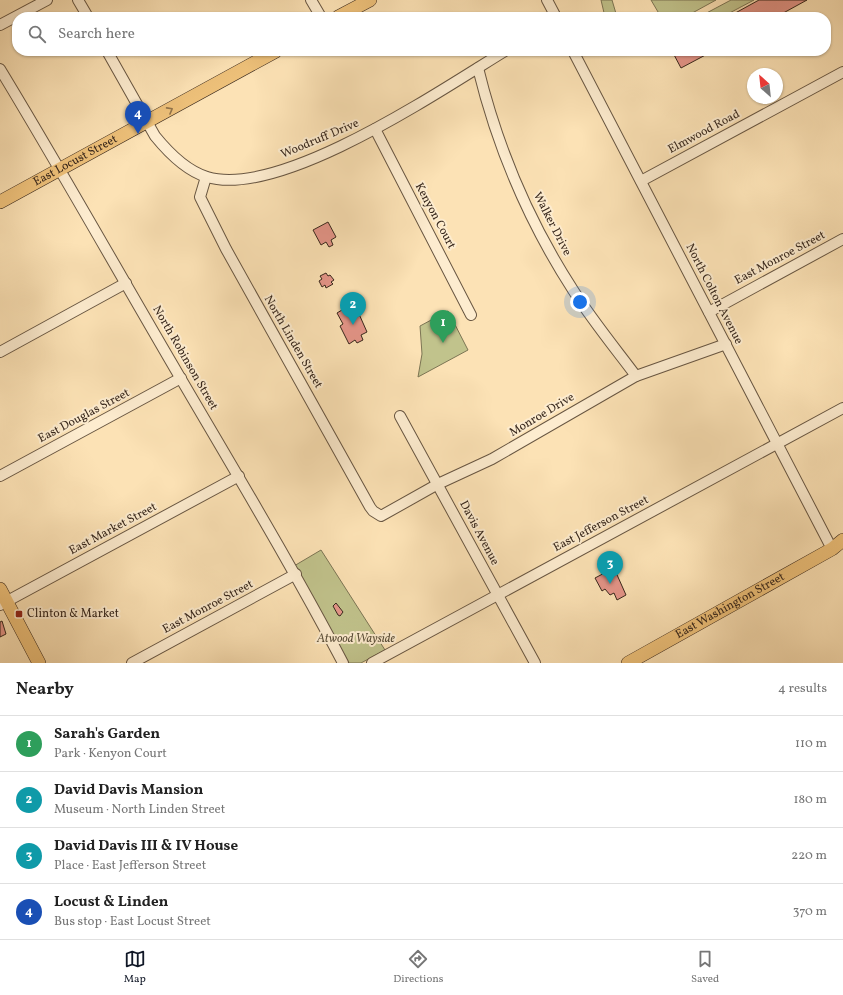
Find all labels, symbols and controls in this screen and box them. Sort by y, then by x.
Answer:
search box [12,12,831,56]
icon: search [26,23,48,45]
text: Search here [58,24,135,45]
north arrow [747,68,783,104]
pin: 4 [125,101,151,134]
street label: Elmwood Road [665,106,743,158]
one-way arrow [165,107,173,114]
street label: Woodruff Drive [279,115,362,163]
street label: East Locust Street [31,131,120,190]
street label: Kenyon Court [411,180,459,252]
street label: Walker Drive [529,189,575,259]
street label: East Monroe Street [732,227,828,289]
street label: North Colton Avenue [682,241,746,347]
pin: 2 [340,292,366,325]
your location [570,292,590,312]
street label: North Linden Street [260,293,326,391]
street label: North Robinson Street [149,303,221,413]
pin: 1 [430,310,456,343]
street label: East Douglas Street [35,385,133,447]
street label: Monroe Drive [506,389,578,441]
street label: East Jefferson Street [551,492,651,556]
street label: Davis Avenue [455,498,503,568]
street label: East Market Street [66,499,160,559]
pin: 3 [597,551,623,584]
street label: East Washington Street [673,569,788,643]
street label: East Monroe Street [160,576,256,638]
place label: Clinton & Market [27,606,119,622]
marker: Clinton & Market [14,609,24,619]
park label: Atwood Wayside [316,631,396,647]
text: Nearby [16,678,74,701]
text: 4 results [778,680,827,698]
text: Sarah's Garden [54,724,160,745]
text: 1 [26,735,32,753]
text: 110 m [795,735,827,753]
text: Park · Kenyon Court [54,745,167,763]
text: David Davis Mansion [54,780,203,801]
text: 2 [26,791,32,809]
text: 180 m [793,791,827,809]
text: Museum · North Linden Street [54,801,225,819]
text: David Davis III & IV House [54,836,238,857]
text: 3 [26,847,32,865]
text: 220 m [791,847,827,865]
text: Place · East Jefferson Street [54,857,206,875]
text: Locust & Linden [54,892,168,913]
text: 4 [25,903,33,921]
text: 370 m [793,903,827,921]
text: Bus stop · East Locust Street [54,913,211,931]
tab: Map [124,948,146,987]
tab: Directions [393,948,444,987]
tab: Saved [691,948,719,987]

